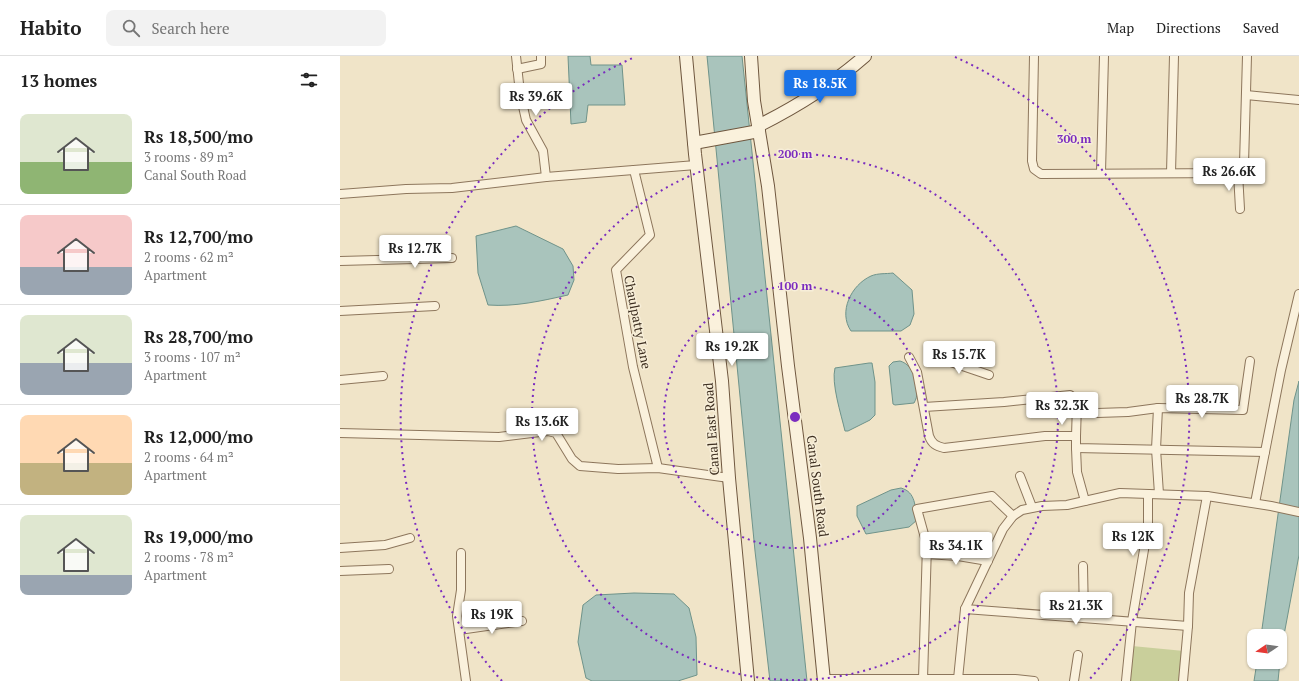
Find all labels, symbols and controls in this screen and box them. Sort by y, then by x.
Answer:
search box [106,10,386,46]
text: Habito [20,15,82,40]
icon: search [120,17,142,39]
text: Search here [152,18,230,38]
text: Map [1107,18,1134,37]
text: Directions [1156,18,1221,37]
text: Saved [1243,18,1279,37]
text: 13 homes [20,69,97,92]
icon: filters [298,69,320,91]
pin: Rs 18.5K [779,70,861,104]
text: Rs 18.5K [793,74,847,92]
pin: Rs 39.6K [495,83,577,117]
text: Rs 39.6K [509,87,563,105]
text: Rs 18,500/mo [144,125,253,148]
icon: home [52,130,100,178]
text: 300 m [1057,131,1091,146]
text: 200 m [778,146,812,161]
text: 3 rooms · 89 m² [144,148,234,166]
pin: Rs 26.6K [1188,158,1270,192]
text: Rs 26.6K [1202,162,1256,180]
text: Canal South Road [144,166,247,184]
text: Rs 12,700/mo [144,225,253,248]
icon: home [52,231,100,279]
pin: Rs 12.7K [374,235,456,269]
text: Rs 12.7K [388,239,442,257]
text: 2 rooms · 62 m² [144,248,234,266]
text: Apartment [144,266,207,284]
street label: Chaulpatty Lane [620,274,656,370]
text: 100 m [778,278,812,293]
text: Rs 28,700/mo [144,325,253,348]
icon: home [52,331,100,379]
pin: Rs 19.2K [691,333,773,367]
text: Rs 19.2K [705,337,759,355]
pin: Rs 15.7K [918,341,1000,375]
text: Rs 15.7K [932,345,986,363]
text: 3 rooms · 107 m² [144,348,241,366]
text: Apartment [144,366,207,384]
street label: Canal East Road [699,382,723,476]
pin: Rs 28.7K [1161,385,1243,419]
text: Rs 28.7K [1175,389,1229,407]
pin: Rs 32.3K [1021,392,1103,426]
text: Rs 32.3K [1035,396,1089,414]
pin: Rs 13.6K [501,408,583,442]
centre of rings [788,410,802,424]
text: Rs 13.6K [515,412,569,430]
text: Rs 12,000/mo [144,425,253,448]
icon: home [52,431,100,479]
street label: Canal South Road [803,434,833,538]
text: 2 rooms · 64 m² [144,448,234,466]
text: Apartment [144,466,207,484]
pin: Rs 12K [1100,523,1166,557]
text: Rs 19,000/mo [144,525,253,548]
text: Rs 12K [1112,527,1154,545]
icon: home [52,531,100,579]
pin: Rs 34.1K [915,532,997,566]
text: Rs 34.1K [929,536,983,554]
text: 2 rooms · 78 m² [144,548,234,566]
text: Apartment [144,566,207,584]
pin: Rs 21.3K [1035,592,1117,626]
text: Rs 21.3K [1049,596,1103,614]
pin: Rs 19K [459,601,525,635]
text: Rs 19K [471,605,513,623]
north arrow [1247,629,1287,669]
map controls [1247,629,1287,669]

